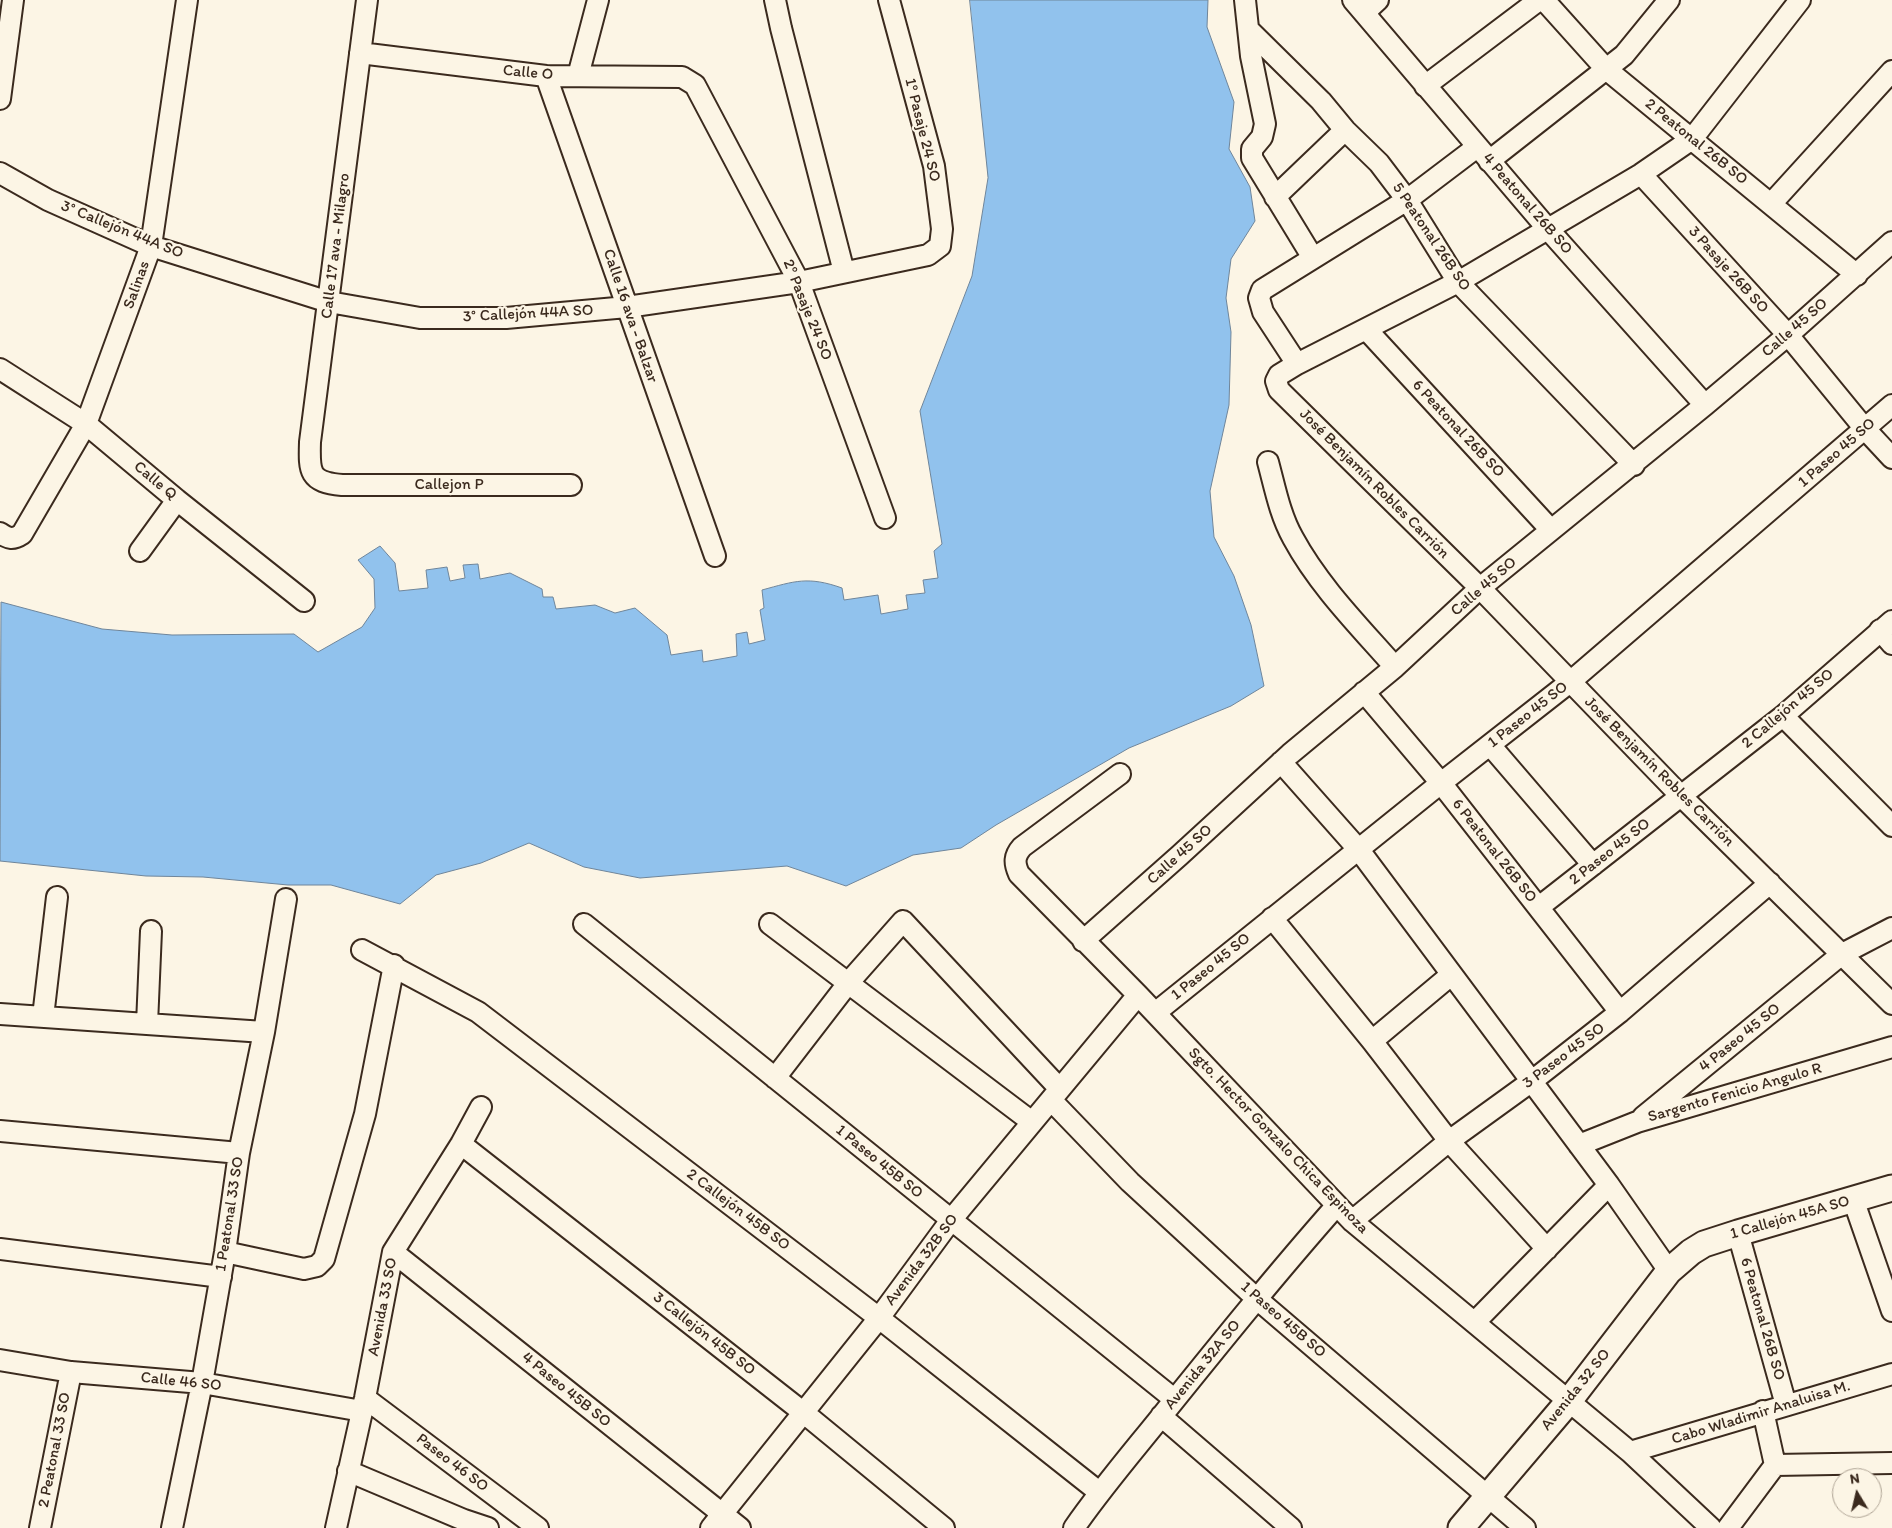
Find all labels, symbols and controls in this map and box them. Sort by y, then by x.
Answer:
street label: Calle O [502,61,554,85]
street label: 1º Pasaje 24 SO [900,76,944,184]
street label: 2 Peatonal 26B SO [1641,95,1751,189]
street label: 4 Peatonal 26B SO [1478,149,1576,259]
street label: Calle 17 ava - Milagro [318,172,354,320]
street label: 5 Peatonal 26B SO [1388,179,1474,295]
street label: 3° Callejón 44A SO [58,197,186,263]
street label: 3 Pasaje 26B SO [1684,222,1772,318]
street label: Calle 16 ava - Balzar [598,247,662,385]
street label: 2º Pasaje 24 SO [778,257,836,363]
street label: Salinas [119,258,155,312]
street label: Calle 45 SO [1758,294,1832,362]
street label: 3° Callejón 44A SO [462,301,594,327]
street label: 6 Peatonal 26B SO [1408,376,1508,482]
street label: José Benjamín Robles Carrión [1295,405,1453,563]
street label: 1 Paseo 45 SO [1794,414,1880,492]
street label: Calle Q [129,457,181,505]
street label: Callejon P [414,475,484,495]
street label: Calle 45 SO [1447,553,1521,621]
street label: 2 Callejón 45 SO [1738,665,1838,753]
street label: 1 Paseo 45 SO [1484,678,1572,752]
street label: José Benjamín Robles Carrión [1580,693,1738,851]
street label: 6 Peatonal 26B SO [1447,795,1541,907]
street label: 2 Paseo 45 SO [1566,814,1654,890]
street label: Calle 45 SO [1143,821,1217,889]
street label: 1 Paseo 45 SO [1167,929,1255,1005]
street label: 4 Paseo 45 SO [1696,999,1784,1077]
street label: 3 Paseo 45 SO [1519,1019,1609,1093]
street label: Sgto. Hector Gonzalo Chica Espinoza [1184,1044,1372,1238]
street label: Sargento Fenicio Angulo R [1646,1059,1824,1127]
street label: 1 Paseo 45B SO [831,1121,927,1203]
street label: 1 Peatonal 33 SO [211,1155,249,1273]
street label: 2 Callejón 45B SO [682,1165,794,1255]
street label: 1 Callejón 45A SO [1728,1192,1852,1244]
street label: Avenida 32B SO [881,1210,963,1310]
street label: 6 Peatonal 26B SO [1735,1255,1789,1383]
street label: Avenida 33 SO [364,1256,402,1358]
street label: 1 Paseo 45B SO [1236,1278,1330,1362]
street label: 3 Callejón 45B SO [649,1288,759,1380]
street label: Avenida 32A SO [1161,1316,1245,1414]
street label: Avenida 32 SO [1537,1345,1615,1435]
street label: 4 Paseo 45B SO [518,1348,614,1432]
street label: Calle 46 SO [140,1368,222,1396]
street label: Cabo Wladimir Analuisa M. [1669,1377,1853,1449]
street label: 2 Peatonal 33 SO [34,1391,76,1509]
street label: Paseo 46 SO [412,1430,492,1496]
north arrow [1832,1468,1882,1518]
text: N [1849,1470,1861,1488]

